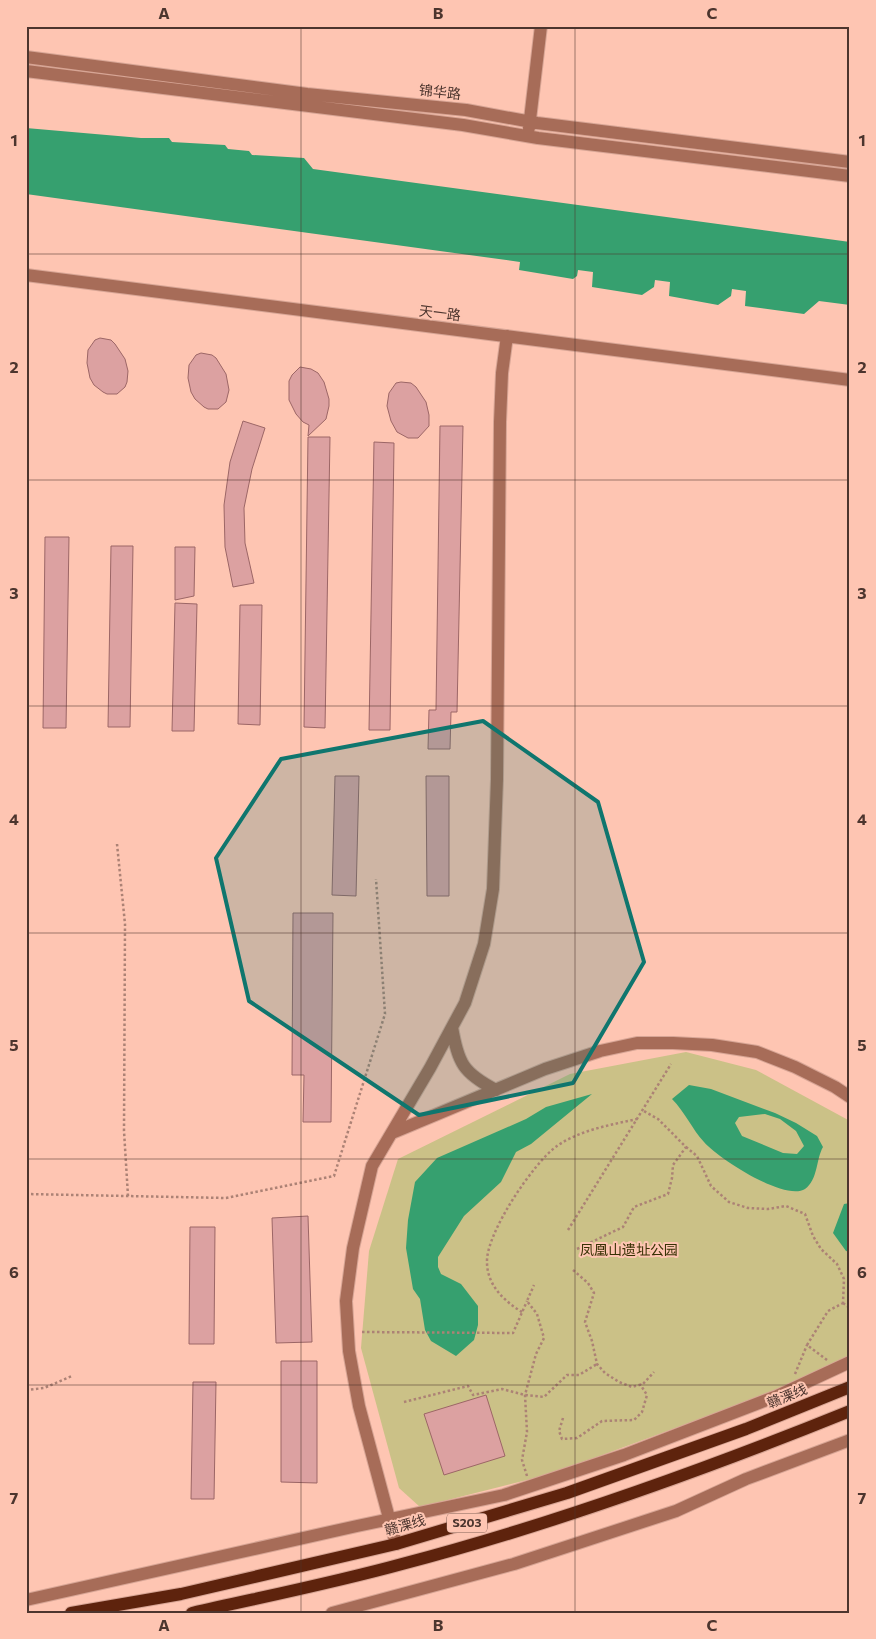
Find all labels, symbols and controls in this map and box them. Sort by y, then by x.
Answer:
text: A [158,3,170,22]
text: B [433,3,444,22]
text: C [707,3,718,22]
street label: 锦华路 [418,81,462,102]
text: 1 [10,130,18,149]
text: 1 [858,130,866,149]
street label: 天一路 [418,302,462,323]
text: 2 [9,357,19,376]
text: 2 [857,357,867,376]
text: 3 [9,583,19,602]
text: 3 [857,583,867,602]
text: 4 [9,809,19,828]
text: 4 [857,809,867,828]
text: 5 [9,1035,19,1054]
text: 5 [857,1035,867,1054]
park label: 凤凰山遗址公园 [580,1241,678,1258]
text: 6 [9,1262,19,1281]
text: 6 [857,1262,867,1281]
street label: 赣溧线 [764,1380,809,1411]
text: 7 [10,1488,19,1507]
text: 7 [858,1488,867,1507]
street label: 赣溧线 [382,1511,427,1538]
road number: S203 [447,1514,487,1532]
text: A [158,1615,170,1634]
text: B [433,1615,444,1634]
text: C [707,1615,718,1634]

